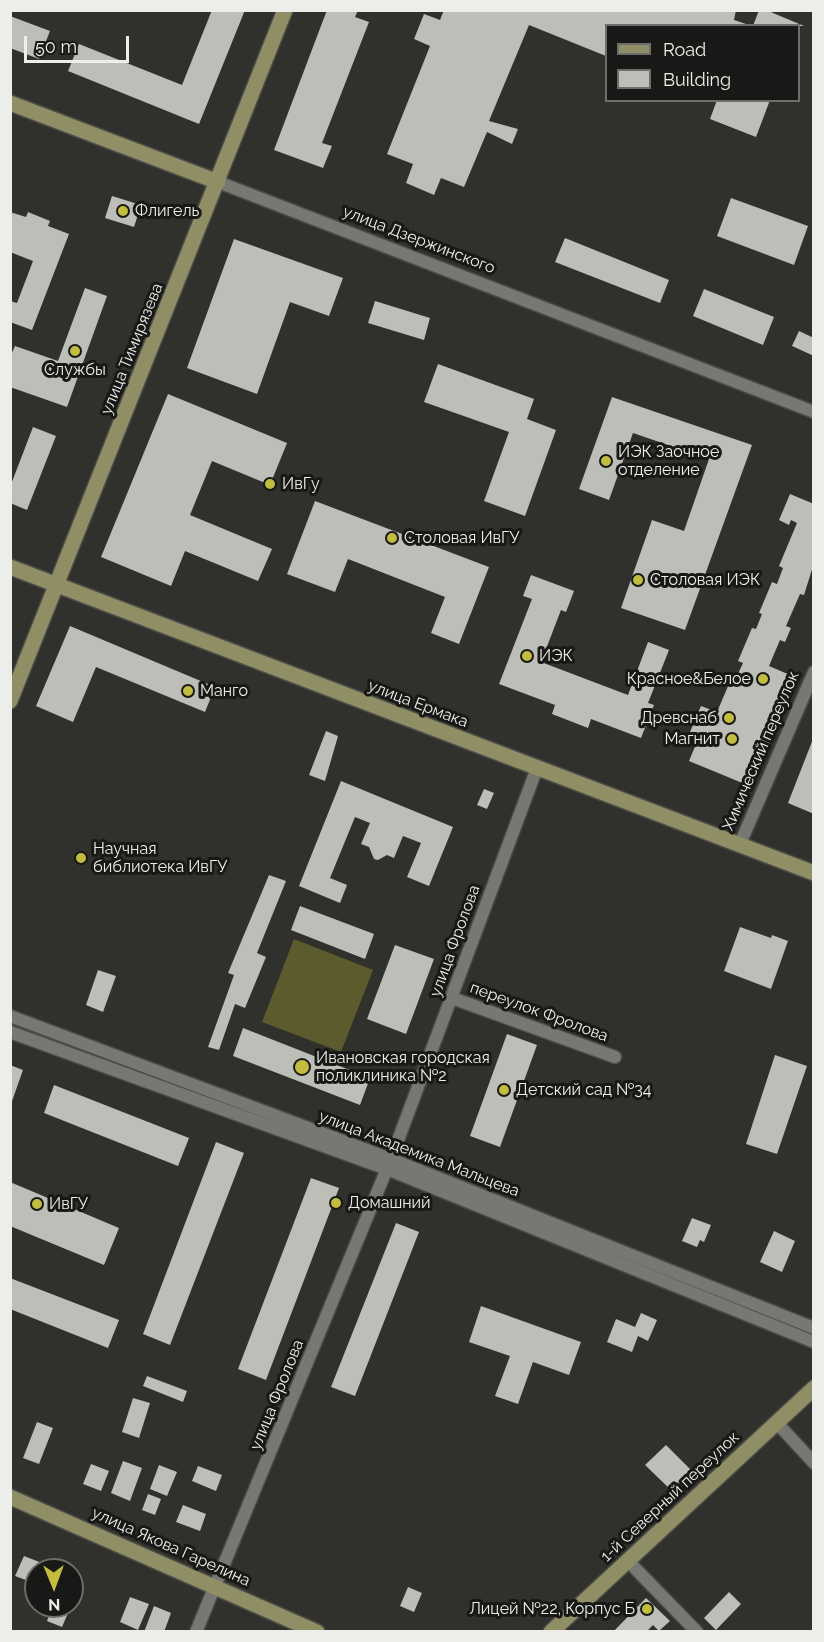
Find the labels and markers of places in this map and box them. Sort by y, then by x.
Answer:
place label: Флигель [135,201,199,221]
marker: Флигель [116,204,130,218]
marker: Службы [68,344,82,358]
place label: Службы [44,360,106,380]
place label: ИЭК Заочное отделение [618,442,719,480]
marker: ИЭК Заочное отделение [599,454,613,468]
place label: ИвГу [282,474,320,494]
marker: ИвГу [263,477,277,491]
place label: Столовая ИвГУ [404,528,519,548]
marker: Столовая ИвГУ [385,531,399,545]
place label: Столовая ИЭК [650,570,760,590]
marker: Столовая ИЭК [631,573,645,587]
place label: ИЭК [539,646,573,666]
marker: ИЭК [520,649,534,663]
place label: Красное&Белое [627,669,751,689]
marker: Красное&Белое [756,672,770,686]
place label: Манго [200,681,248,701]
marker: Манго [181,684,195,698]
place label: Древснаб [641,708,717,728]
marker: Древснаб [722,711,736,725]
place label: Магнит [664,729,720,749]
marker: Магнит [725,732,739,746]
place label: Научная библиотека ИвГУ [93,839,227,877]
marker: Научная библиотека ИвГУ [74,851,88,865]
place label: Ивановская городская поликлиника №2 [316,1048,490,1086]
marker: Ивановская городская поликлиника №2 [293,1058,311,1076]
place label: Детский сад №34 [516,1080,652,1100]
marker: Детский сад №34 [497,1083,511,1097]
place label: Домашний [348,1193,431,1213]
place label: ИвГУ [49,1194,88,1214]
marker: Домашний [329,1196,343,1210]
marker: ИвГУ [30,1197,44,1211]
place label: Лицей №22, Корпус Б [469,1599,635,1619]
marker: Лицей №22, Корпус Б [640,1602,654,1616]

